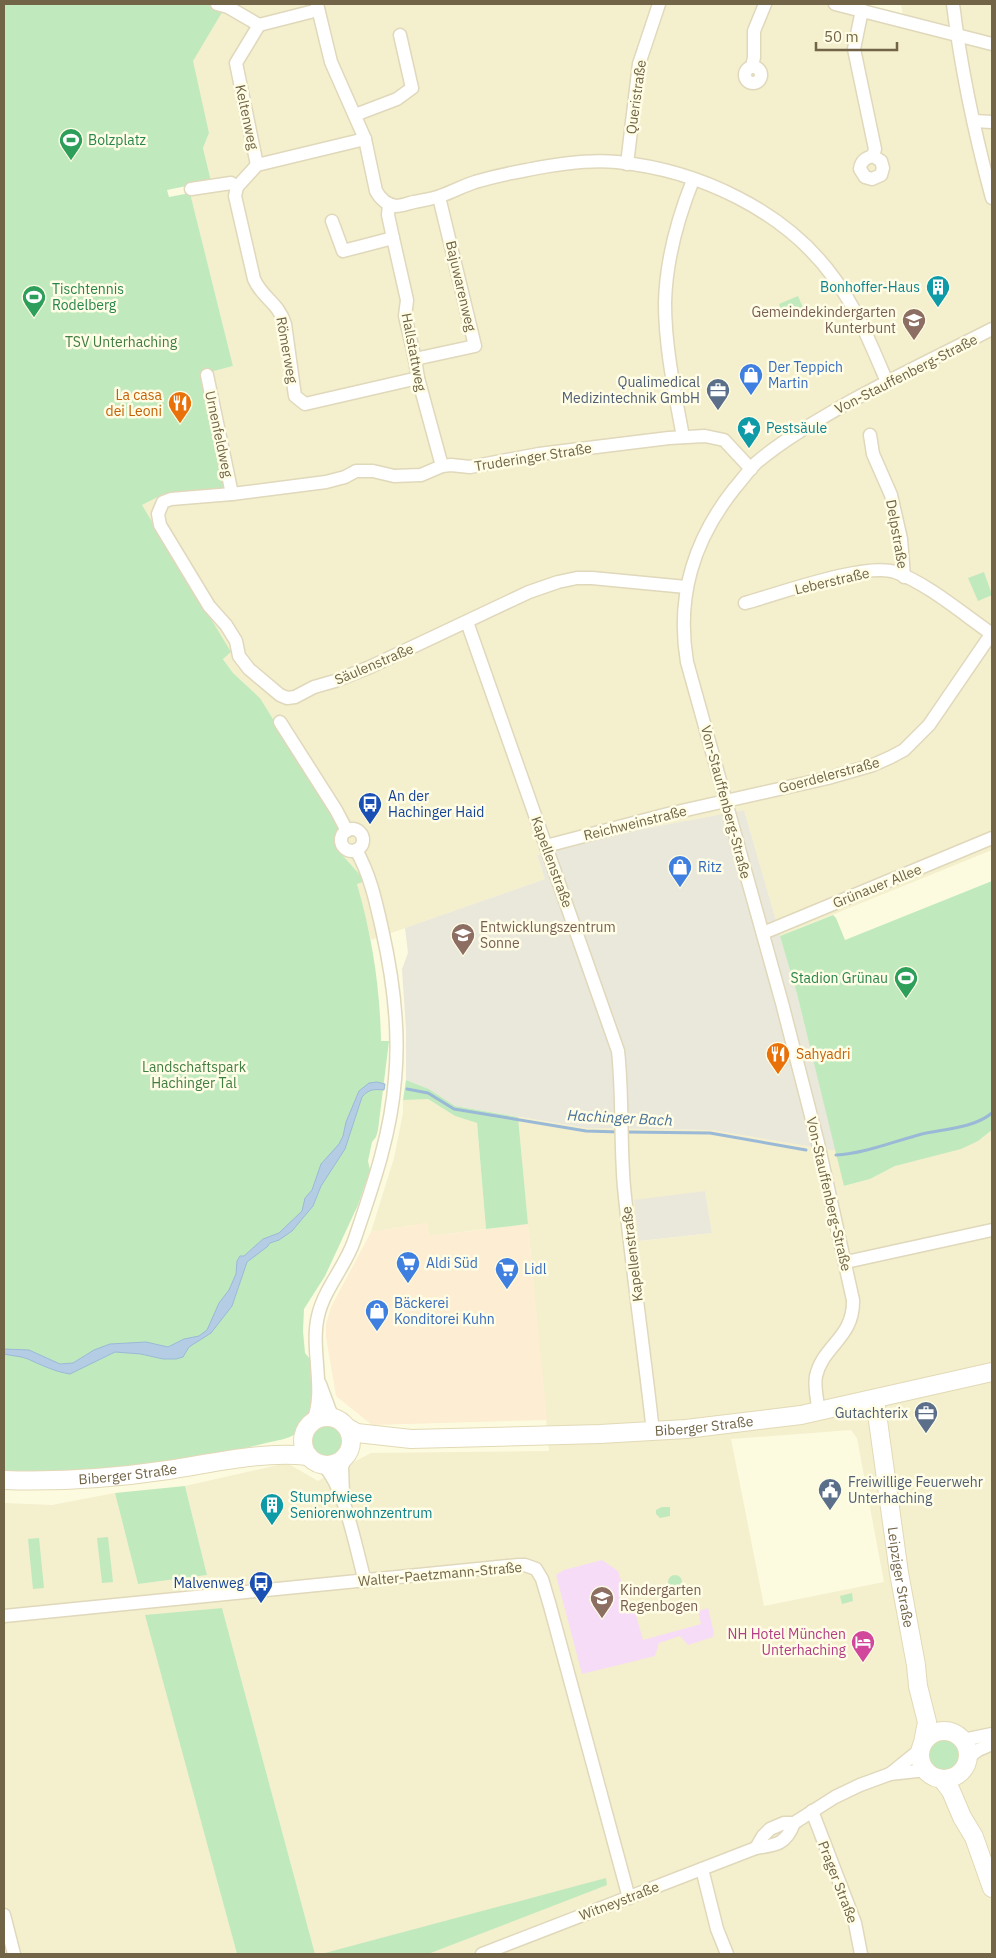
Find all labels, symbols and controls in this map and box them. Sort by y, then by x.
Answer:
scale bar [816,20,897,52]
text: 50 m [824,27,859,46]
street label: Queristraße [622,58,650,135]
street label: Keltenweg [231,83,263,152]
sports icon: Bolzplatz [58,127,84,161]
place label: Bolzplatz [88,131,147,149]
street label: Bajuwarenweg [442,239,480,334]
building icon: Bonhoffer-Haus [925,274,951,308]
place label: Bonhoffer-Haus [820,278,920,296]
place label: Tischtennis Rodelberg [52,280,124,314]
sports icon: Tischtennis Rodelberg [21,284,47,318]
place label: Gemeindekindergarten Kunterbunt [751,303,896,337]
school or university icon: Gemeindekindergarten Kunterbunt [901,307,927,341]
street label: Hallstattweg [398,311,431,393]
street label: Römerweg [272,315,302,385]
street label: Von-Stauffenberg-Straße [832,330,981,418]
park label: TSV Unterhaching [65,333,178,351]
place label: Der Teppich Martin [768,358,843,392]
shop icon: Der Teppich Martin [738,362,764,396]
place label: Qualimedical Medizintechnik GmbH [562,373,700,407]
office icon: Qualimedical Medizintechnik GmbH [705,377,731,411]
place label: La casa dei Leoni [106,386,163,420]
street label: Urnenfeldweg [201,389,237,480]
restaurant icon: La casa dei Leoni [167,390,193,424]
place icon: Pestsäule [736,415,762,449]
place label: Pestsäule [766,419,828,437]
street label: Truderinger Straße [473,439,593,475]
street label: Delpstraße [882,498,912,570]
street label: Leberstraße [793,564,872,598]
street label: Säulenstraße [332,639,416,689]
street label: Von-Stauffenberg-Straße [697,723,755,881]
street label: Goerdelerstraße [777,753,882,797]
place label: An der Hachinger Haid [388,787,484,821]
bus stop icon: An der Hachinger Haid [357,791,383,825]
street label: Reichweinstraße [582,801,689,844]
street label: Kapellenstraße [527,814,577,910]
shop icon: Ritz [667,854,693,888]
place label: Ritz [698,858,722,876]
street label: Grünauer Allee [830,860,924,912]
place label: Entwicklungszentrum Sonne [480,918,616,952]
school or university icon: Entwicklungszentrum Sonne [450,922,476,956]
sports icon: Stadion Grünau [893,965,919,999]
place label: Stadion Grünau [791,969,888,987]
restaurant icon: Sahyadri [765,1041,791,1075]
place label: Sahyadri [796,1045,850,1063]
park label: Landschaftspark Hachinger Tal [142,1058,247,1092]
water label: Hachinger Bach [567,1105,673,1130]
street label: Von-Stauffenberg-Straße [802,1115,856,1273]
street label: Kapellenstraße [617,1205,647,1303]
supermarket icon: Aldi Süd [395,1250,421,1284]
place label: Aldi Süd [426,1254,478,1272]
supermarket icon: Lidl [494,1256,520,1290]
place label: Lidl [524,1260,547,1278]
place label: Bäckerei Konditorei Kuhn [394,1294,495,1328]
shop icon: Bäckerei Konditorei Kuhn [364,1298,390,1332]
office icon: Gutachterix [913,1400,939,1434]
place label: Gutachterix [835,1404,908,1422]
street label: Biberger Straße [654,1412,755,1440]
street label: Biberger Straße [78,1460,179,1488]
place label: Freiwillige Feuerwehr Unterhaching [848,1473,983,1507]
public building icon: Freiwillige Feuerwehr Unterhaching [817,1477,843,1511]
place label: Stumpfwiese Seniorenwohnzentrum [290,1488,432,1522]
building icon: Stumpfwiese Seniorenwohnzentrum [259,1492,285,1526]
street label: Leipziger Straße [884,1526,918,1629]
street label: Walter-Paetzmann-Straße [357,1558,523,1590]
bus stop icon: Malvenweg [248,1570,274,1604]
place label: Malvenweg [173,1574,245,1592]
place label: Kindergarten Regenbogen [620,1581,701,1615]
school or university icon: Kindergarten Regenbogen [589,1585,615,1619]
place label: NH Hotel München Unterhaching [728,1625,847,1659]
hotel icon: NH Hotel München Unterhaching [850,1629,876,1663]
street label: Prager Straße [814,1838,862,1926]
street label: Witneystraße [576,1877,662,1924]

